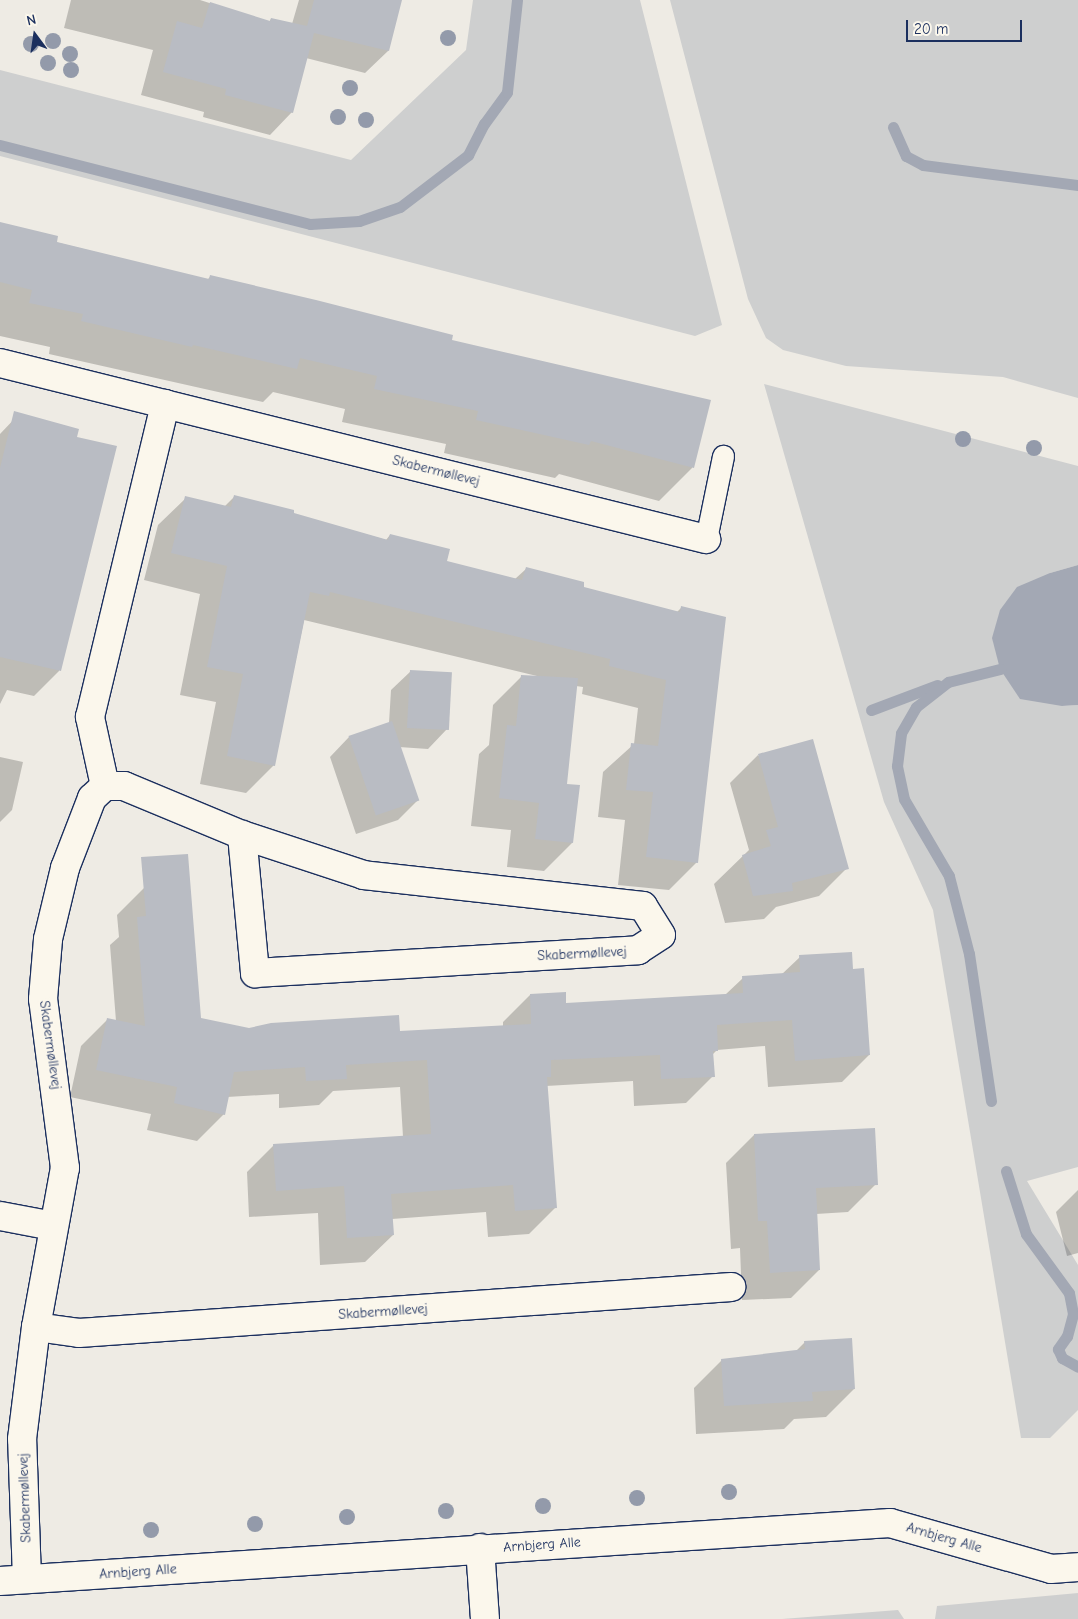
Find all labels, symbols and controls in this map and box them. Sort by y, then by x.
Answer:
north arrow [10,10,60,60]
scale bar [908,10,1024,42]
text: N [25,11,38,29]
text: 20 m [914,20,948,38]
street label: Skabermøllevej [391,452,481,490]
street label: Skabermøllevej [537,943,627,965]
street label: Skabermøllevej [35,1000,65,1090]
street label: Skabermøllevej [338,1300,428,1324]
street label: Skabermøllevej [15,1453,35,1543]
street label: Arnbjerg Alle [904,1519,984,1557]
street label: Arnbjerg Alle [503,1534,581,1556]
street label: Arnbjerg Alle [99,1561,177,1583]

